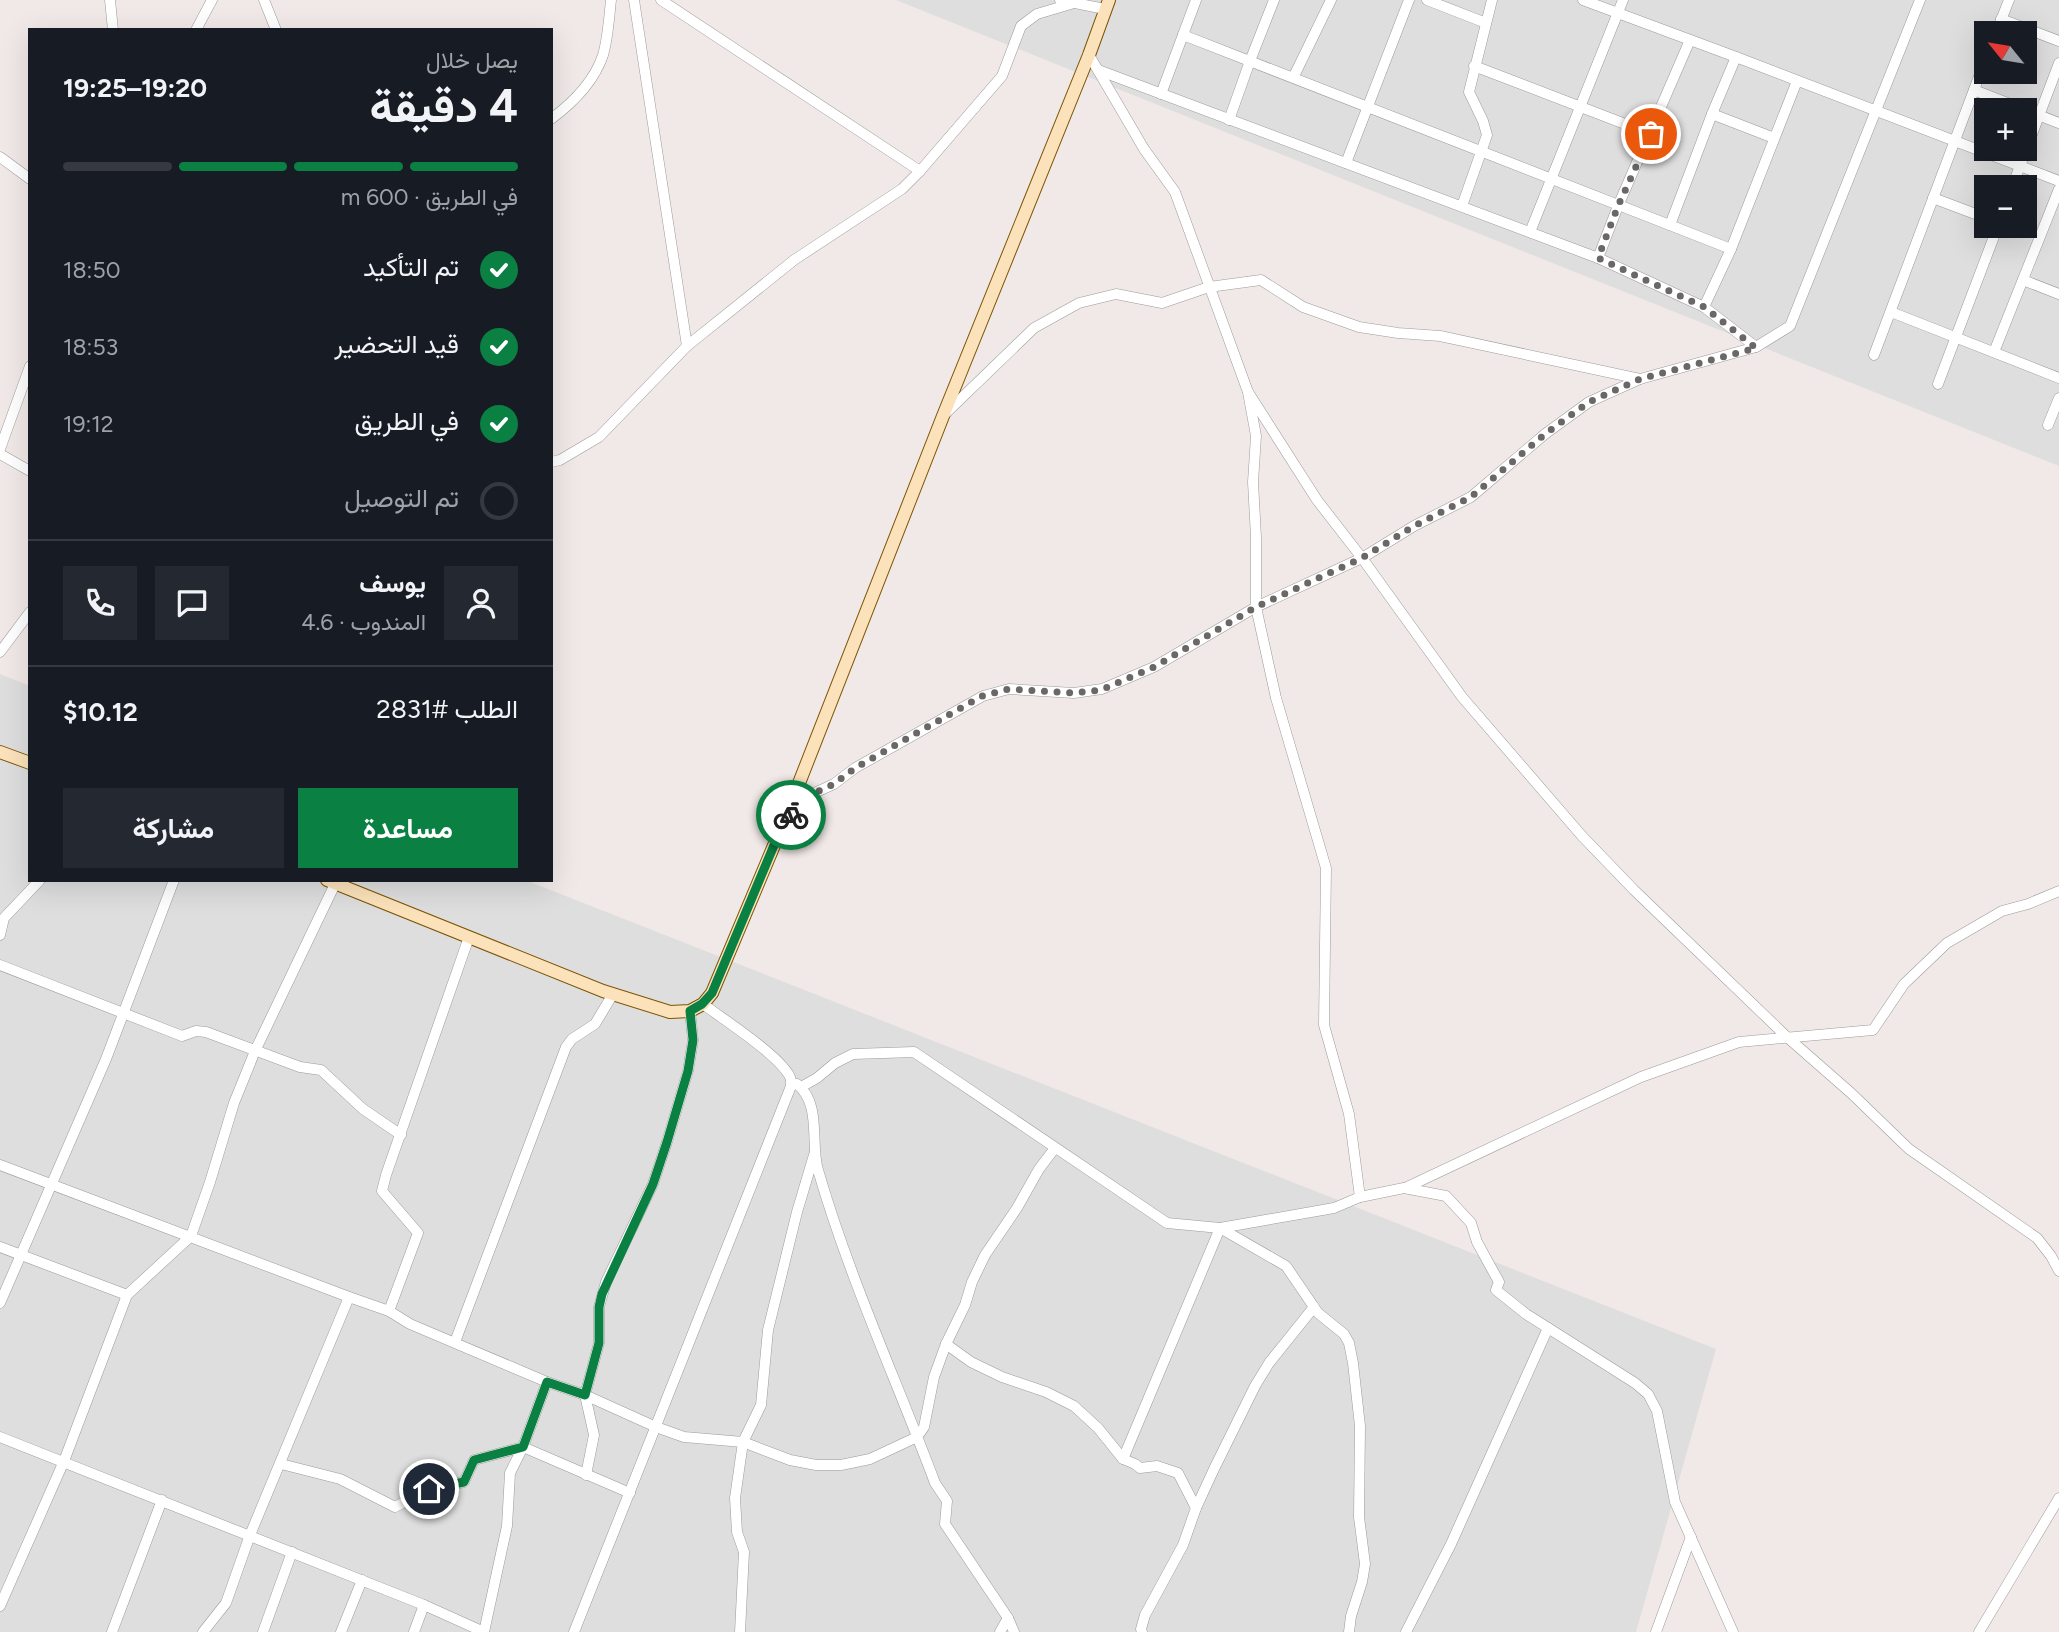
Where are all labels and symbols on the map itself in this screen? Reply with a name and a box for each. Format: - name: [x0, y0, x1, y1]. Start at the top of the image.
- north arrow: [1974, 21, 2037, 84]
- pin: [1621, 104, 1681, 164]
- courier: [756, 780, 826, 850]
- pin: [399, 1459, 459, 1519]

